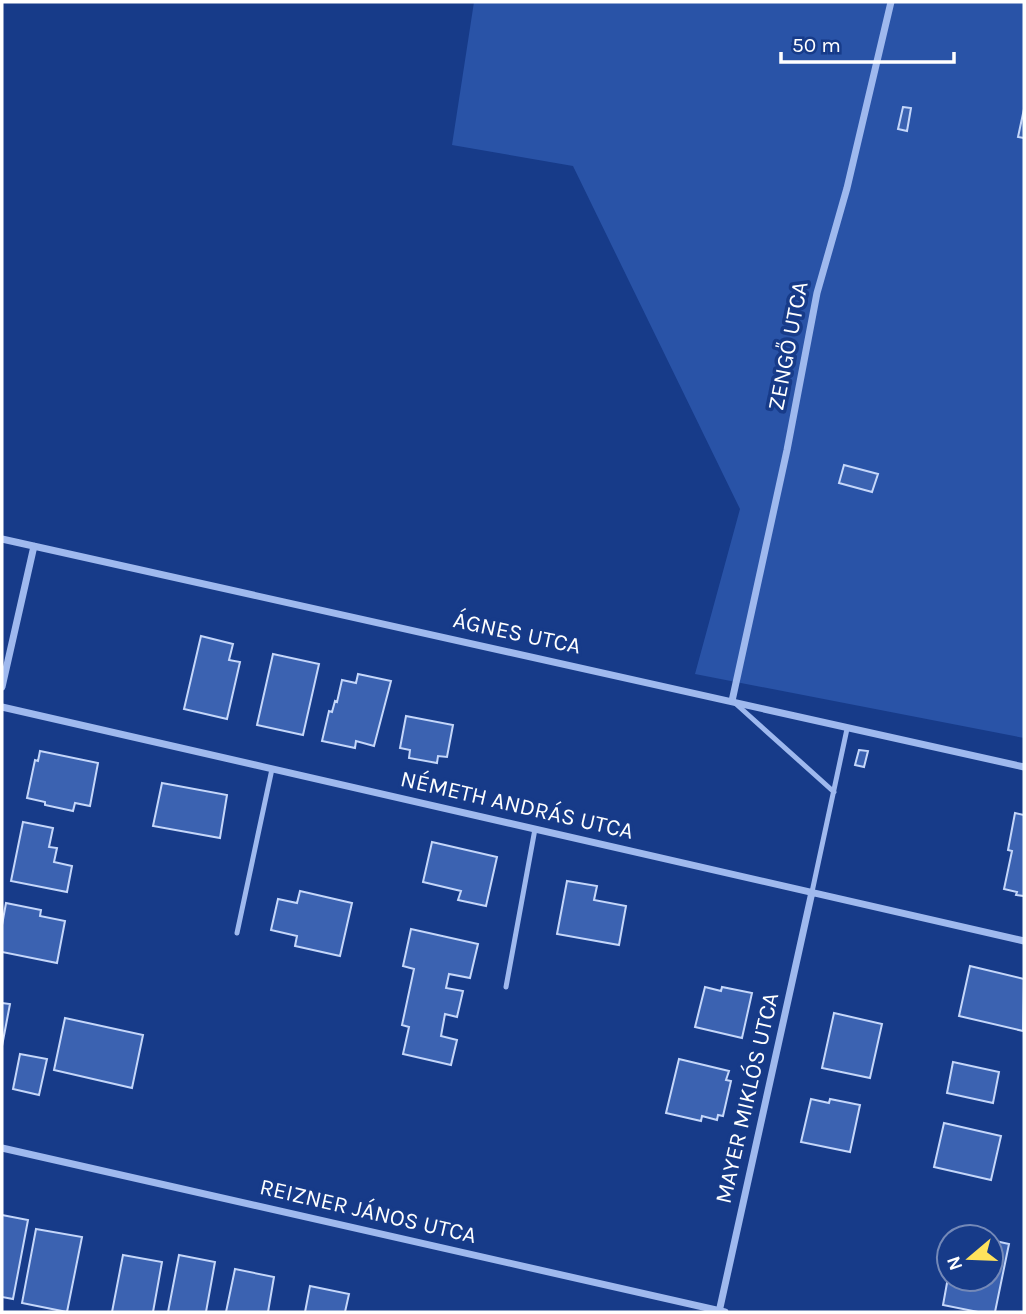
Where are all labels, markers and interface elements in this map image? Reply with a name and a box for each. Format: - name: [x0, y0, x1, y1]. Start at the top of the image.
- scale bar: [781, 21, 954, 65]
- text: 50 m: [792, 33, 841, 57]
- street label: ZENGŐ UTCA: [762, 279, 814, 413]
- street label: ÁGNES UTCA: [451, 606, 583, 660]
- street label: NÉMETH ANDRÁS UTCA: [398, 765, 636, 845]
- street label: MAYER MIKLÓS UTCA: [710, 990, 784, 1206]
- street label: REIZNER JÁNOS UTCA: [257, 1173, 479, 1249]
- north arrow: [935, 1223, 1005, 1293]
- text: N: [942, 1253, 967, 1273]

